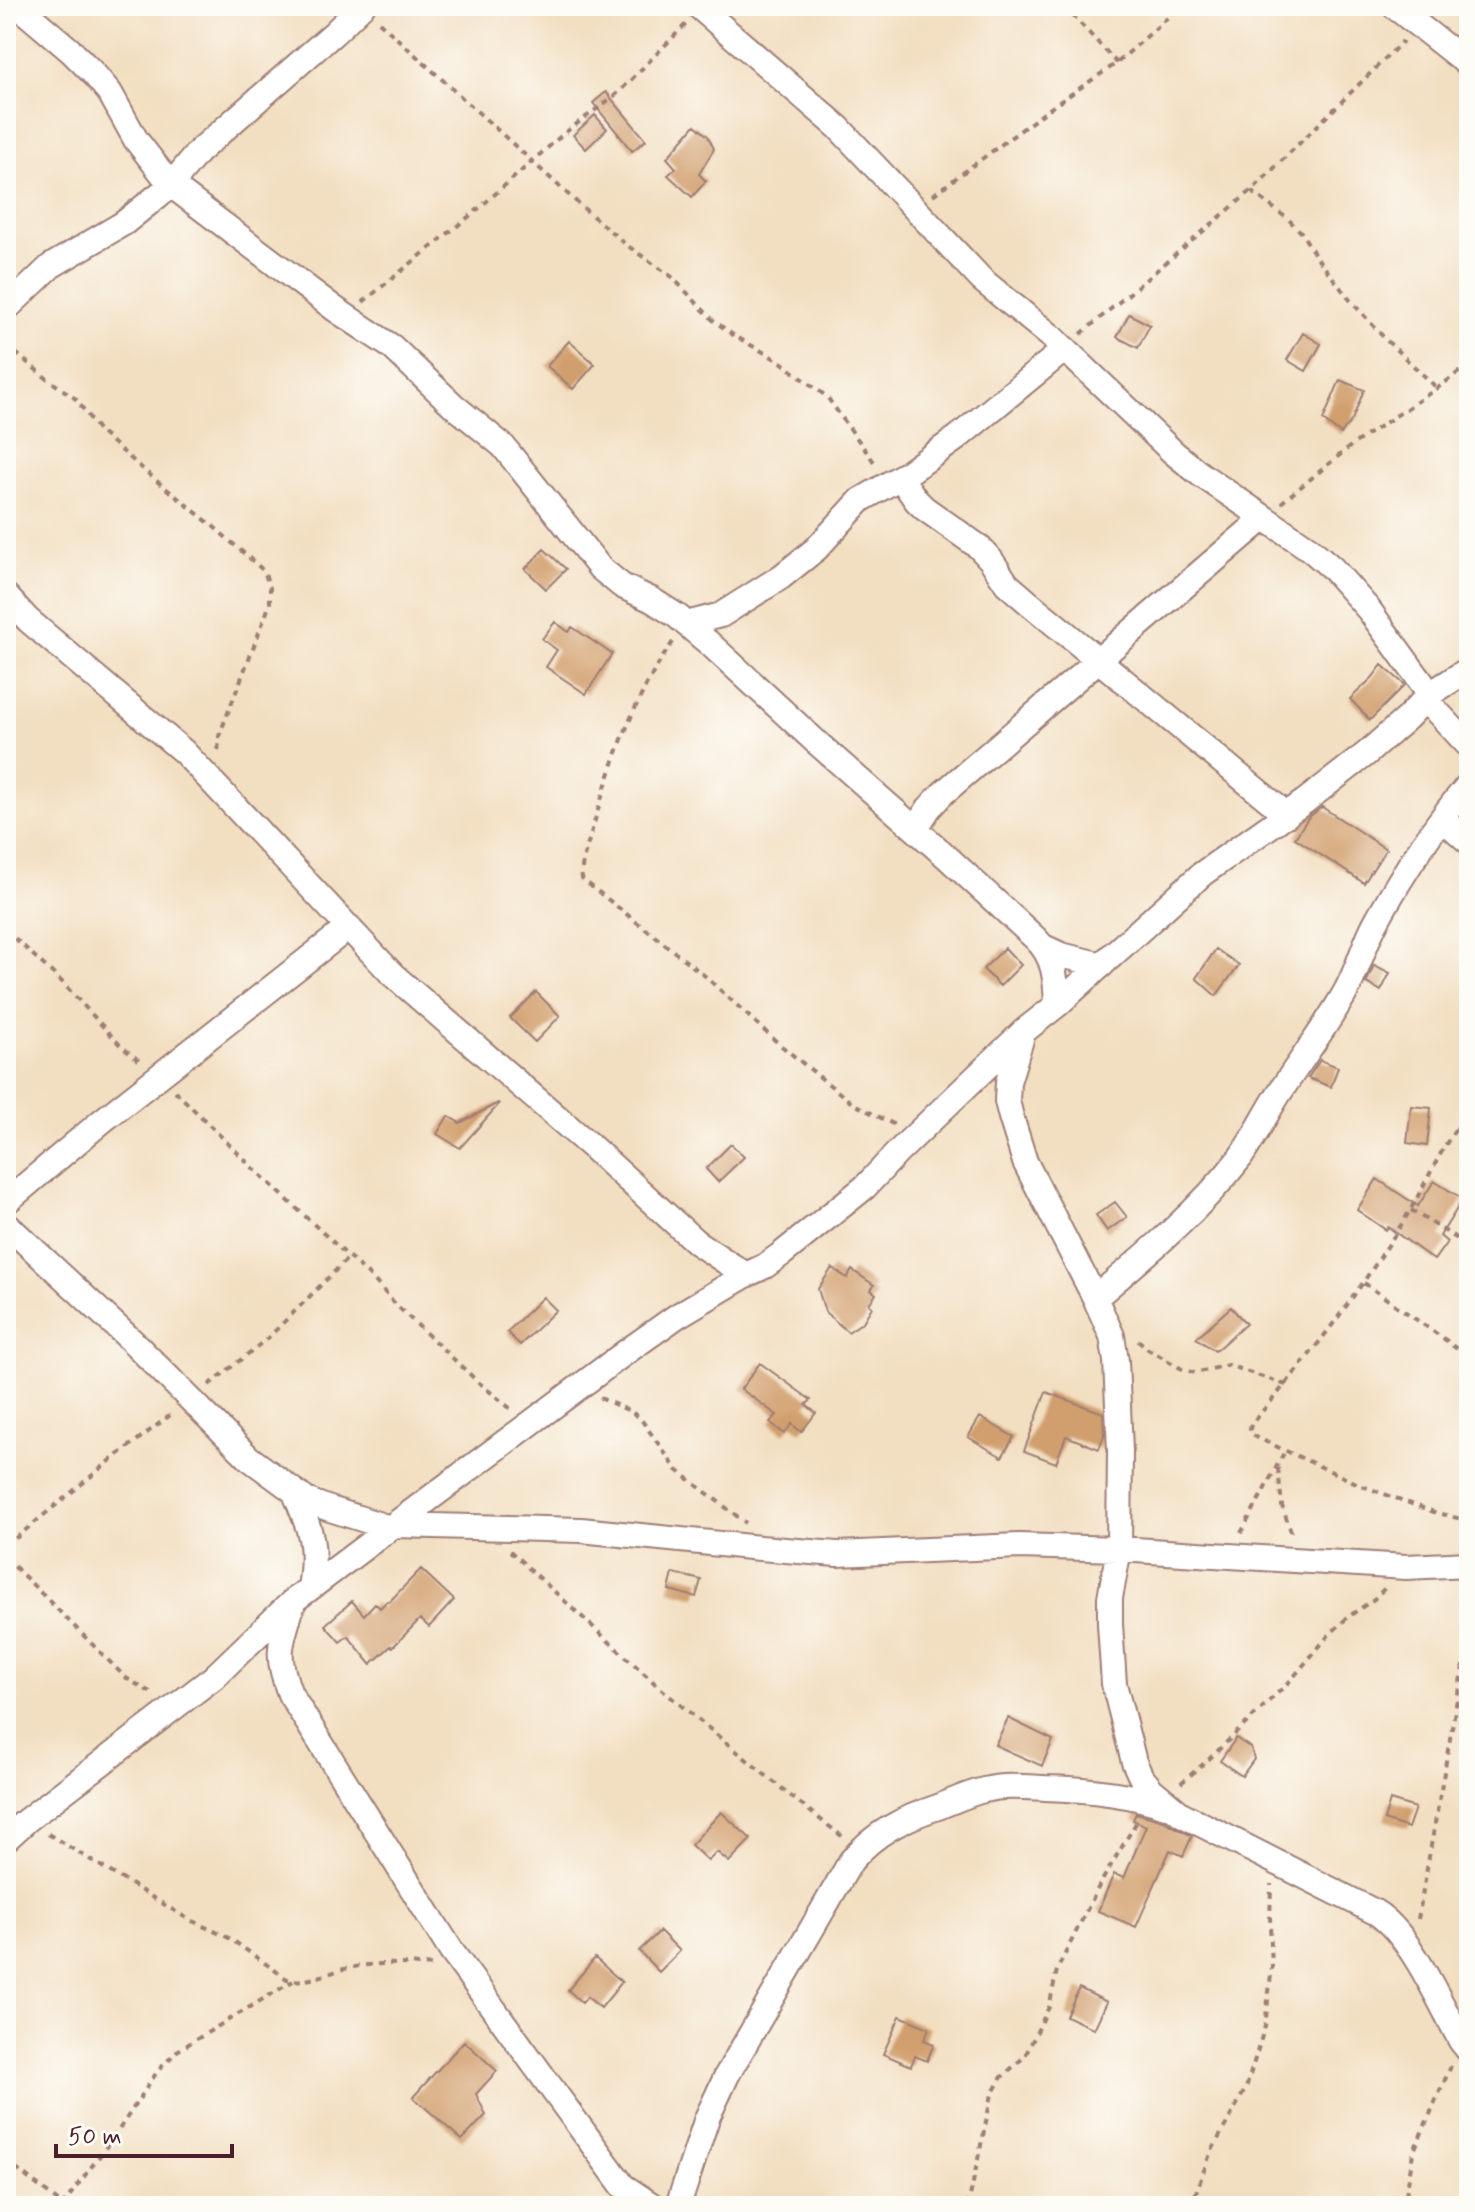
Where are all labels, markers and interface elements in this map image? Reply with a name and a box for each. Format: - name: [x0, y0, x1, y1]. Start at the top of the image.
- scale bar: [56, 2108, 232, 2158]
- text: 50 m: [68, 2122, 122, 2153]

